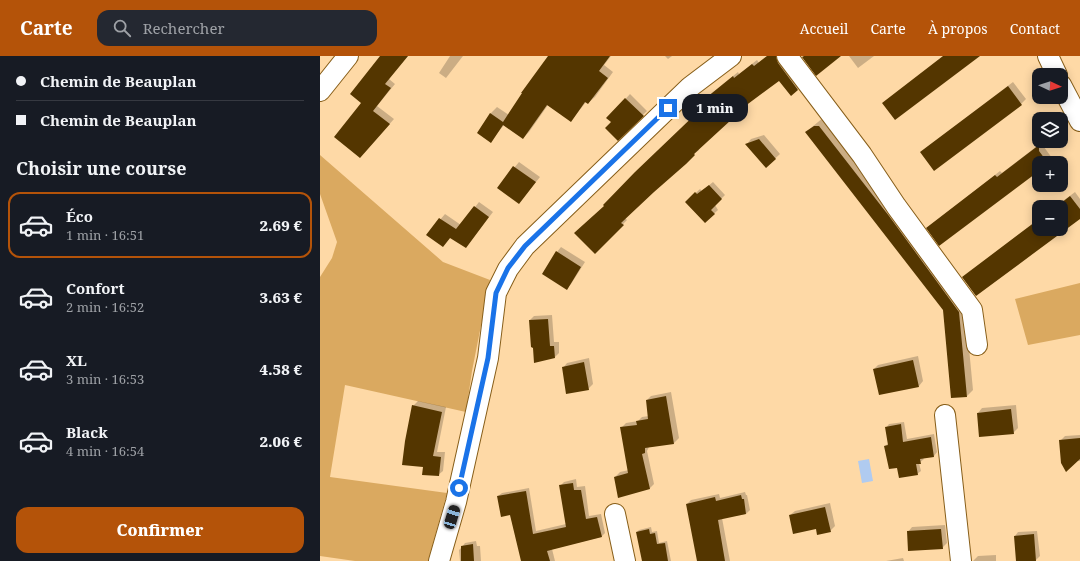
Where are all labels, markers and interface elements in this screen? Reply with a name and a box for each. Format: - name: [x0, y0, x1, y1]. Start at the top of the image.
- search box: [97, 10, 377, 46]
- text: Carte: [20, 15, 73, 41]
- icon: search: [111, 17, 133, 39]
- text: Rechercher: [143, 18, 224, 38]
- text: Accueil: [800, 19, 848, 38]
- text: Carte: [870, 19, 906, 38]
- text: À propos: [928, 19, 988, 38]
- text: Contact: [1010, 19, 1060, 38]
- north arrow: [1032, 68, 1068, 104]
- map controls: [1032, 68, 1068, 236]
- text: Chemin de Beauplan: [40, 71, 196, 91]
- callout: 1 min: [682, 94, 748, 122]
- route end: [659, 99, 677, 117]
- text: 1 min: [696, 99, 734, 117]
- text: Chemin de Beauplan: [40, 110, 196, 130]
- button: layers: [1032, 112, 1068, 148]
- text: Choisir une course: [16, 156, 186, 180]
- button: +: [1032, 156, 1068, 192]
- button: −: [1032, 200, 1068, 236]
- text: Éco: [66, 206, 93, 226]
- icon: car: [18, 207, 54, 243]
- text: 2.69 €: [259, 215, 302, 235]
- text: 1 min · 16:51: [66, 226, 144, 244]
- text: Confort: [66, 278, 125, 298]
- icon: car: [18, 279, 54, 315]
- text: 3.63 €: [259, 287, 302, 307]
- text: 2 min · 16:52: [66, 298, 144, 316]
- text: XL: [66, 350, 87, 370]
- icon: car: [18, 351, 54, 387]
- text: 4.58 €: [259, 359, 302, 379]
- text: 3 min · 16:53: [66, 370, 144, 388]
- text: Black: [66, 422, 108, 442]
- icon: car: [18, 423, 54, 459]
- text: 2.06 €: [259, 431, 302, 451]
- text: 4 min · 16:54: [66, 442, 144, 460]
- route start: [450, 479, 468, 497]
- car: [443, 504, 461, 530]
- button: Confirmer: [16, 507, 304, 553]

